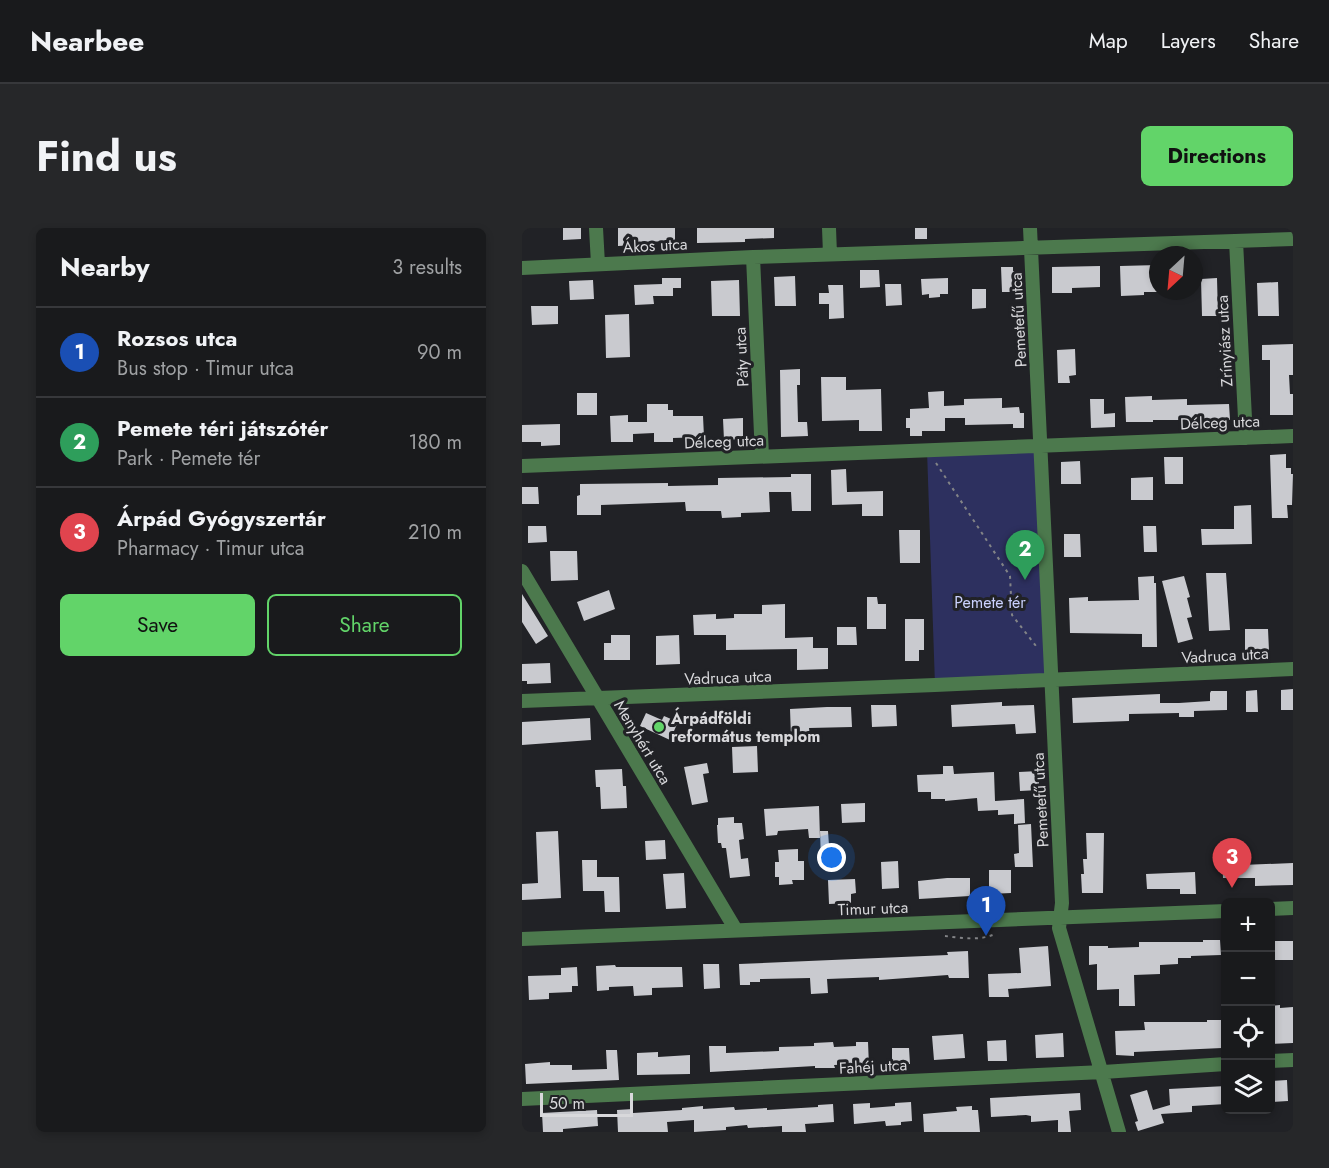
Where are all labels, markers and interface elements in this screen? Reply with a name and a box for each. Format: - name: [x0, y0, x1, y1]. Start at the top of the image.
- text: Nearbee: [30, 21, 144, 62]
- text: Map: [1089, 26, 1128, 56]
- text: Layers: [1161, 26, 1216, 56]
- text: Share: [1249, 26, 1299, 56]
- text: Find us: [36, 126, 177, 187]
- button: Directions: [1141, 126, 1293, 186]
- street label: Ákos utca: [622, 232, 688, 259]
- north arrow: [1149, 246, 1203, 300]
- text: Nearby: [60, 248, 149, 286]
- text: 3 results: [392, 253, 462, 282]
- street label: Pemetefű utca: [1005, 272, 1032, 368]
- street label: Zrínyiász utca: [1211, 295, 1238, 387]
- text: Rozsos utca: [117, 322, 237, 354]
- street label: Páty utca: [728, 327, 755, 387]
- text: 1: [74, 338, 85, 367]
- text: 90 m: [417, 338, 462, 367]
- text: Bus stop · Timur utca: [117, 354, 294, 383]
- street label: Délceg utca: [1180, 410, 1260, 435]
- text: Pemete téri játszótér: [117, 412, 329, 444]
- text: 2: [73, 428, 86, 457]
- text: 180 m: [408, 428, 462, 457]
- street label: Délceg utca: [684, 429, 764, 454]
- text: Park · Pemete tér: [117, 444, 260, 473]
- text: Árpád Gyógyszertár: [117, 502, 326, 534]
- text: 3: [73, 518, 86, 547]
- text: 210 m: [408, 518, 462, 547]
- pin: 2: [1006, 530, 1044, 580]
- text: Pharmacy · Timur utca: [117, 534, 304, 563]
- park label: Pemete tér: [954, 591, 1026, 614]
- button: Save: [60, 594, 255, 656]
- button: Share: [267, 594, 462, 656]
- street label: Vadruca utca: [1181, 642, 1269, 669]
- street label: Vadruca utca: [684, 664, 772, 691]
- street label: Menyhért utca: [608, 696, 677, 789]
- place label: Árpádföldi református templom: [670, 707, 820, 748]
- marker: Árpádföldi református templom: [652, 720, 666, 734]
- street label: Pemetefű utca: [1027, 752, 1054, 848]
- pin: 3: [1212, 838, 1252, 888]
- your location: [817, 843, 846, 872]
- pin: 1: [966, 886, 1006, 936]
- street label: Timur utca: [837, 896, 909, 921]
- map controls: [1221, 898, 1275, 1114]
- button: +: [1221, 898, 1275, 952]
- button: −: [1221, 952, 1275, 1006]
- button: locate: [1221, 1006, 1275, 1060]
- street label: Fahéj utca: [838, 1053, 908, 1080]
- button: layers: [1221, 1060, 1275, 1114]
- scale bar: [540, 1090, 633, 1118]
- text: 50 m: [549, 1092, 585, 1115]

